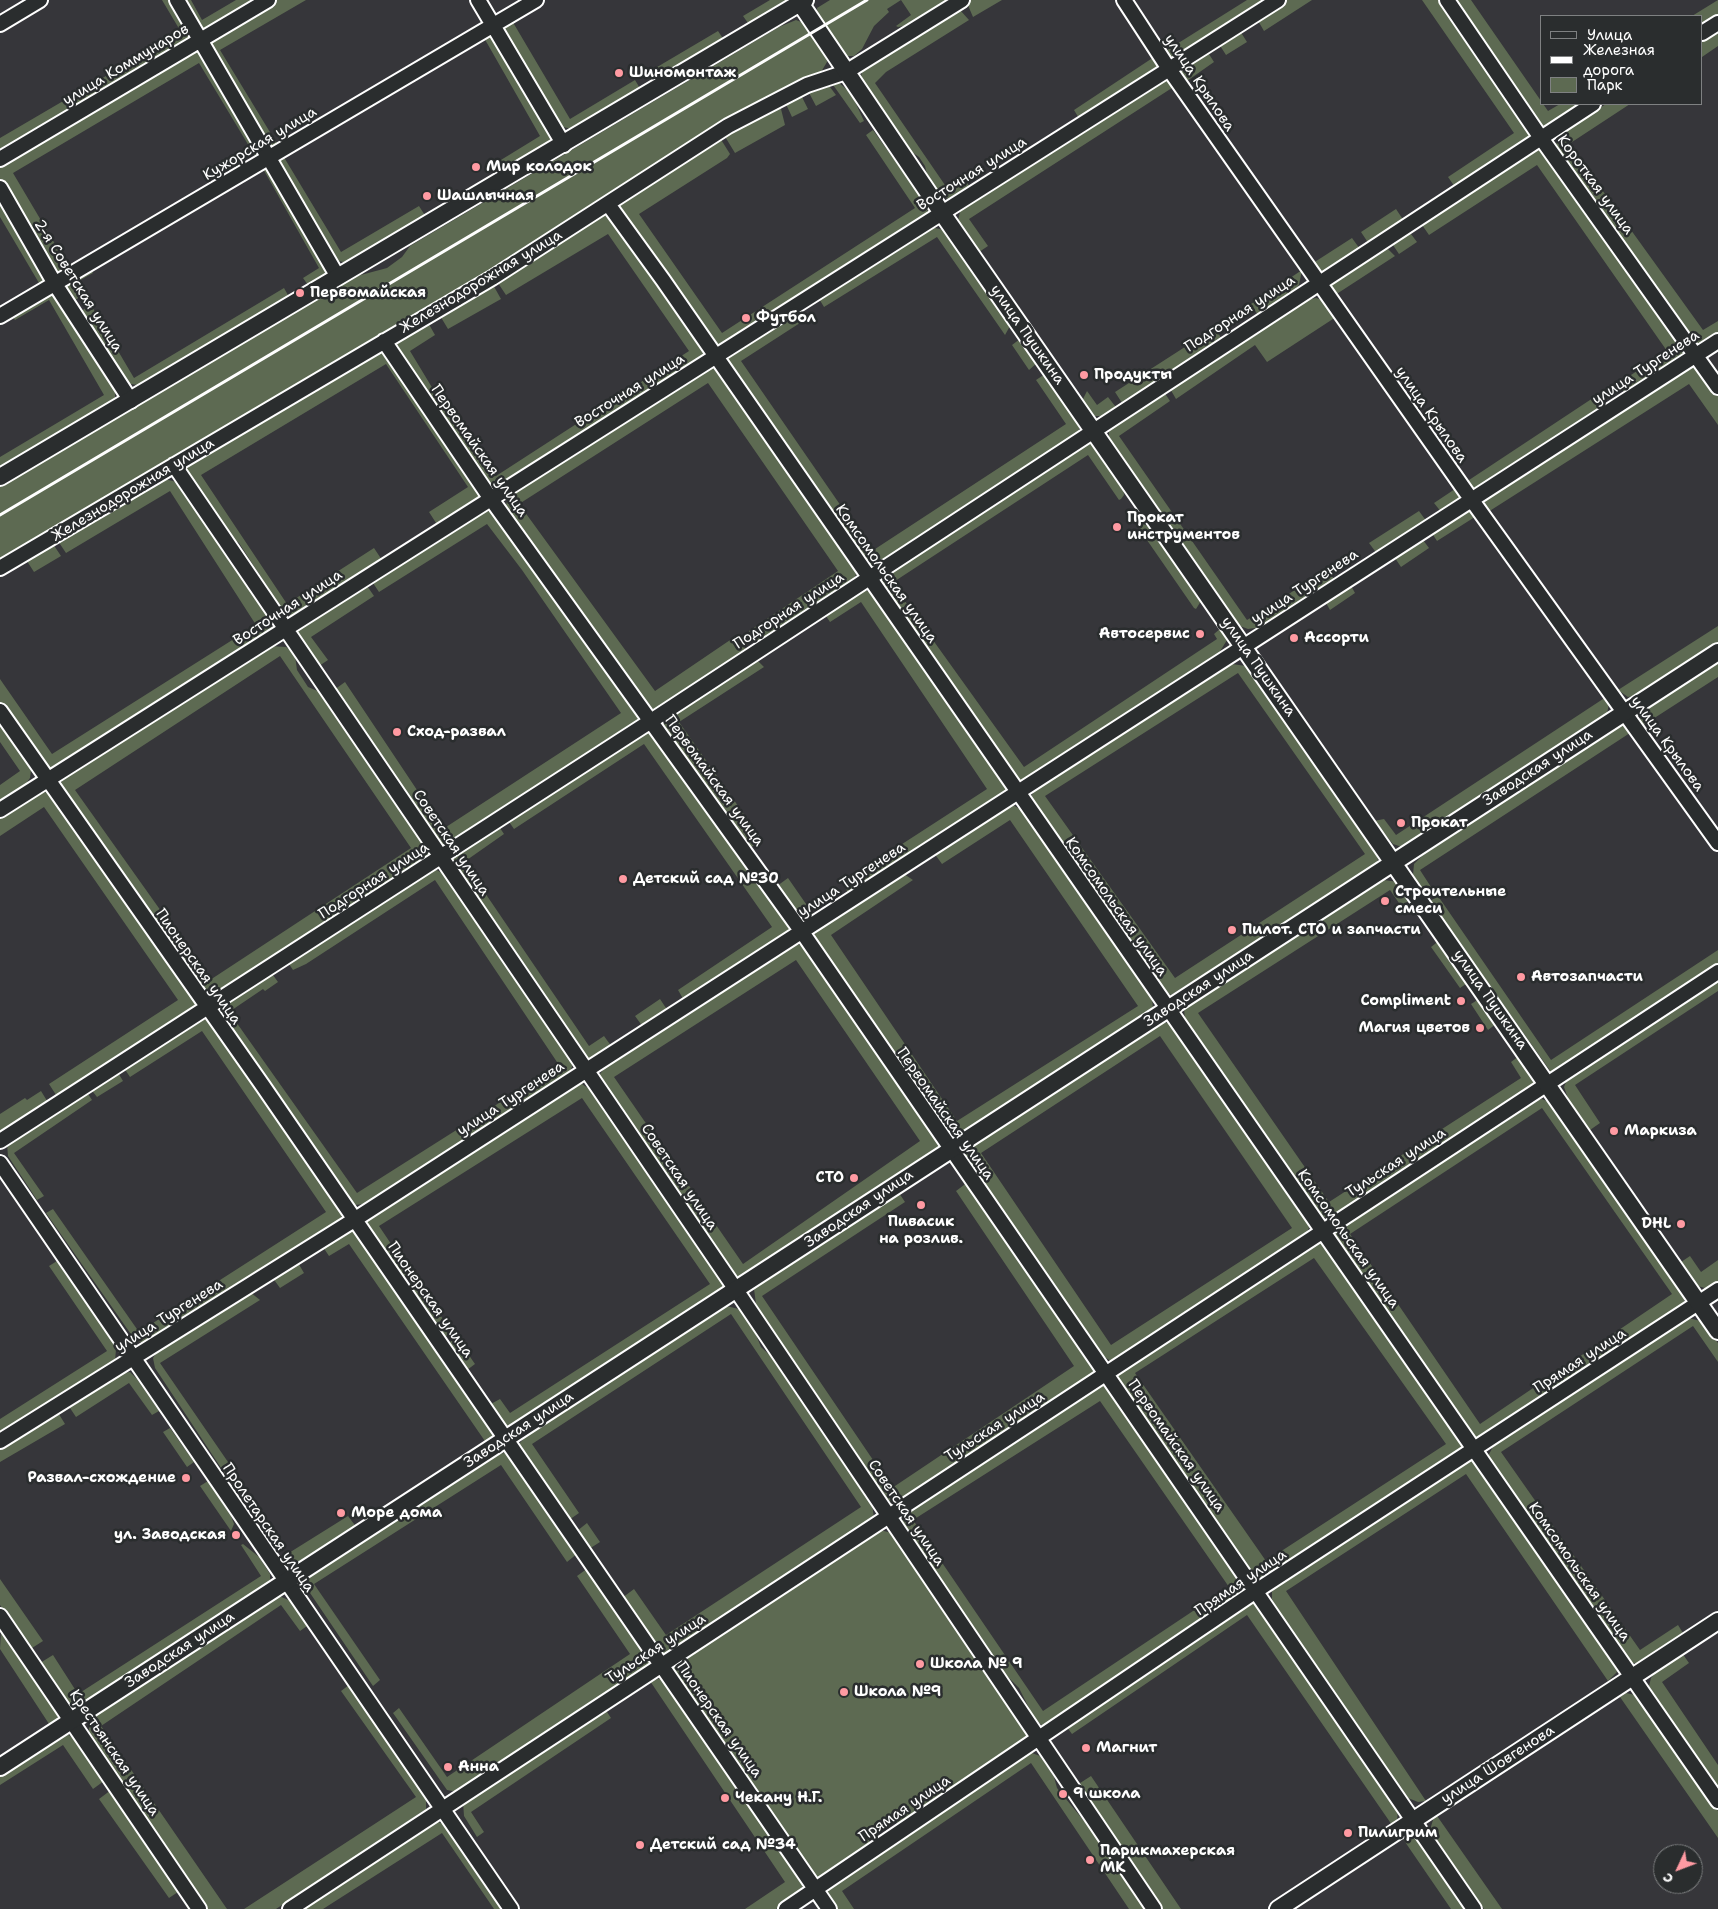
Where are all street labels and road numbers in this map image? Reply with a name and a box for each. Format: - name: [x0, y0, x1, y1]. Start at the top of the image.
- street label: улица Коммунаров: [60, 20, 192, 110]
- street label: улица Крылова: [1160, 31, 1238, 135]
- street label: Кужорская улица: [200, 103, 320, 185]
- street label: Короткая улица: [1553, 132, 1637, 238]
- street label: Восточная улица: [914, 133, 1030, 215]
- street label: 2-я Советская улица: [30, 216, 126, 356]
- street label: Железнодорожная улица: [396, 226, 566, 338]
- street label: Подгорная улица: [1181, 272, 1299, 356]
- street label: улица Пушкина: [986, 282, 1068, 388]
- street label: улица Тургенева: [1589, 327, 1703, 409]
- street label: Восточная улица: [572, 350, 688, 432]
- street label: улица Крылова: [1391, 363, 1471, 467]
- street label: Первомайская улица: [426, 381, 532, 521]
- street label: Железнодорожная улица: [48, 434, 218, 546]
- street label: Комсомольская улица: [831, 501, 941, 647]
- street label: улица Тургенева: [1248, 546, 1362, 628]
- street label: Восточная улица: [230, 566, 346, 650]
- street label: Подгорная улица: [730, 569, 848, 653]
- street label: улица Пушкина: [1217, 614, 1299, 720]
- street label: улица Крылова: [1626, 693, 1708, 795]
- street label: Первомайская улица: [660, 712, 768, 850]
- street label: Заводская улица: [1480, 726, 1596, 810]
- street label: Советская улица: [409, 787, 493, 899]
- street label: Комсомольская улица: [1061, 834, 1171, 980]
- street label: Подгорная улица: [315, 839, 433, 923]
- street label: улица Тургенева: [795, 839, 909, 921]
- street label: Пионерская улица: [151, 906, 245, 1028]
- street label: Заводская улица: [1141, 947, 1257, 1031]
- street label: улица Пушкина: [1449, 947, 1531, 1053]
- street label: Первомайская улица: [892, 1044, 998, 1184]
- street label: улица Тургенева: [454, 1058, 568, 1140]
- street label: Советская улица: [637, 1121, 721, 1233]
- street label: Тульская улица: [1343, 1124, 1449, 1202]
- street label: Заводская улица: [801, 1166, 917, 1252]
- street label: Комсомольская улица: [1293, 1166, 1403, 1312]
- street label: Пионерская улица: [383, 1239, 477, 1361]
- street label: улица Тургенева: [112, 1275, 226, 1357]
- street label: Прямая улица: [1530, 1324, 1630, 1398]
- street label: Первомайская улица: [1123, 1376, 1229, 1516]
- street label: Заводская улица: [461, 1388, 577, 1472]
- street label: Тульская улица: [942, 1388, 1048, 1466]
- street label: Советская улица: [864, 1457, 948, 1569]
- street label: Пролетарская улица: [218, 1460, 318, 1596]
- street label: Комсомольская улица: [1524, 1499, 1634, 1645]
- street label: Прямая улица: [1192, 1546, 1290, 1620]
- street label: Заводская улица: [122, 1608, 238, 1692]
- street label: Тульская улица: [603, 1610, 709, 1688]
- street label: Пионерская улица: [672, 1659, 766, 1781]
- street label: Крестьянская улица: [65, 1687, 163, 1819]
- street label: улица Шовгенова: [1438, 1722, 1558, 1808]
- street label: Прямая улица: [856, 1772, 954, 1846]

